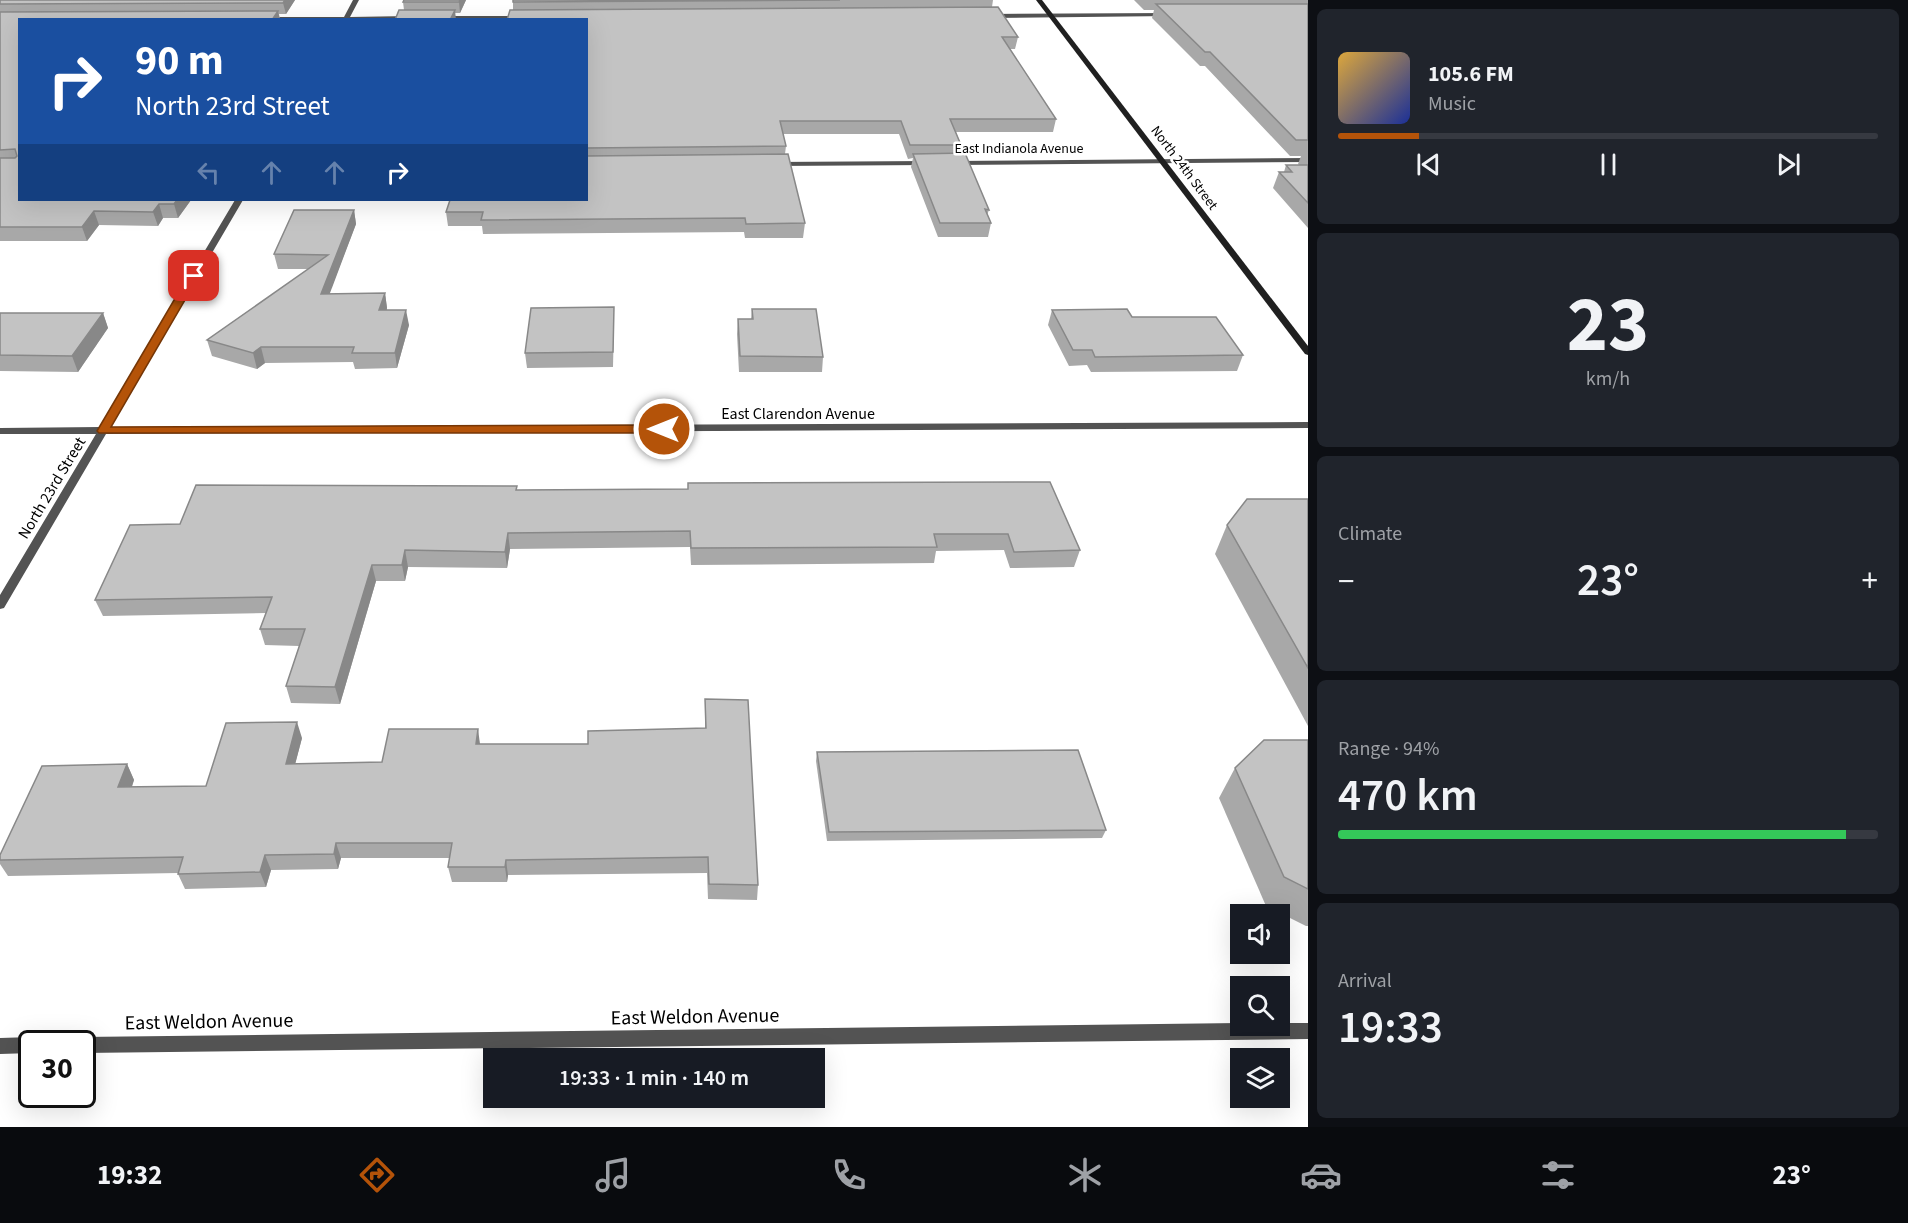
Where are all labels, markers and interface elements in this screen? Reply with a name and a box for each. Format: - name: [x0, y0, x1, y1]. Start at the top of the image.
- text: 90 m: [135, 31, 224, 91]
- icon: right: [36, 42, 114, 120]
- text: 105.6 FM: [1428, 58, 1514, 90]
- text: North 23rd Street: [135, 87, 330, 126]
- text: Music: [1428, 90, 1476, 118]
- street label: North 24th Street: [1146, 122, 1222, 214]
- street label: East Indianola Avenue: [955, 139, 1084, 159]
- icon: previous: [1412, 148, 1445, 181]
- icon: pause: [1592, 148, 1625, 181]
- icon: next: [1772, 148, 1805, 181]
- icon: left: [192, 156, 225, 189]
- icon: ahead: [255, 156, 288, 189]
- icon: ahead: [318, 156, 351, 189]
- icon: right: [381, 156, 414, 189]
- pin: [168, 250, 219, 301]
- icon: arrive: [177, 259, 210, 292]
- text: 23: [1567, 270, 1649, 381]
- text: km/h: [1586, 365, 1630, 393]
- position arrow: [632, 397, 696, 461]
- street label: East Clarendon Avenue: [721, 403, 875, 425]
- street label: North 23rd Street: [13, 432, 91, 543]
- text: Climate: [1338, 520, 1402, 548]
- text: 23°: [1577, 549, 1639, 613]
- text: −: [1338, 558, 1354, 605]
- text: +: [1862, 558, 1878, 605]
- text: Range · 94%: [1338, 735, 1439, 763]
- text: 470 km: [1338, 764, 1478, 828]
- map controls: [1230, 904, 1290, 1108]
- button: sound: [1230, 904, 1290, 964]
- text: Arrival: [1338, 967, 1392, 995]
- button: search: [1230, 976, 1290, 1036]
- text: 19:33: [1338, 996, 1443, 1060]
- street label: East Weldon Avenue: [610, 1002, 780, 1032]
- street label: East Weldon Avenue: [124, 1007, 294, 1037]
- speed limit sign: 30: [18, 1030, 96, 1108]
- button: layers: [1230, 1048, 1290, 1108]
- text: 19:33 · 1 min · 140 m: [559, 1062, 749, 1094]
- icon: directions: [356, 1154, 398, 1196]
- icon: music: [592, 1154, 634, 1196]
- icon: phone: [828, 1154, 870, 1196]
- icon: climate: [1064, 1154, 1106, 1196]
- icon: car: [1300, 1154, 1342, 1196]
- icon: filters: [1537, 1154, 1579, 1196]
- text: 19:32: [97, 1156, 162, 1195]
- text: 23°: [1773, 1156, 1811, 1195]

